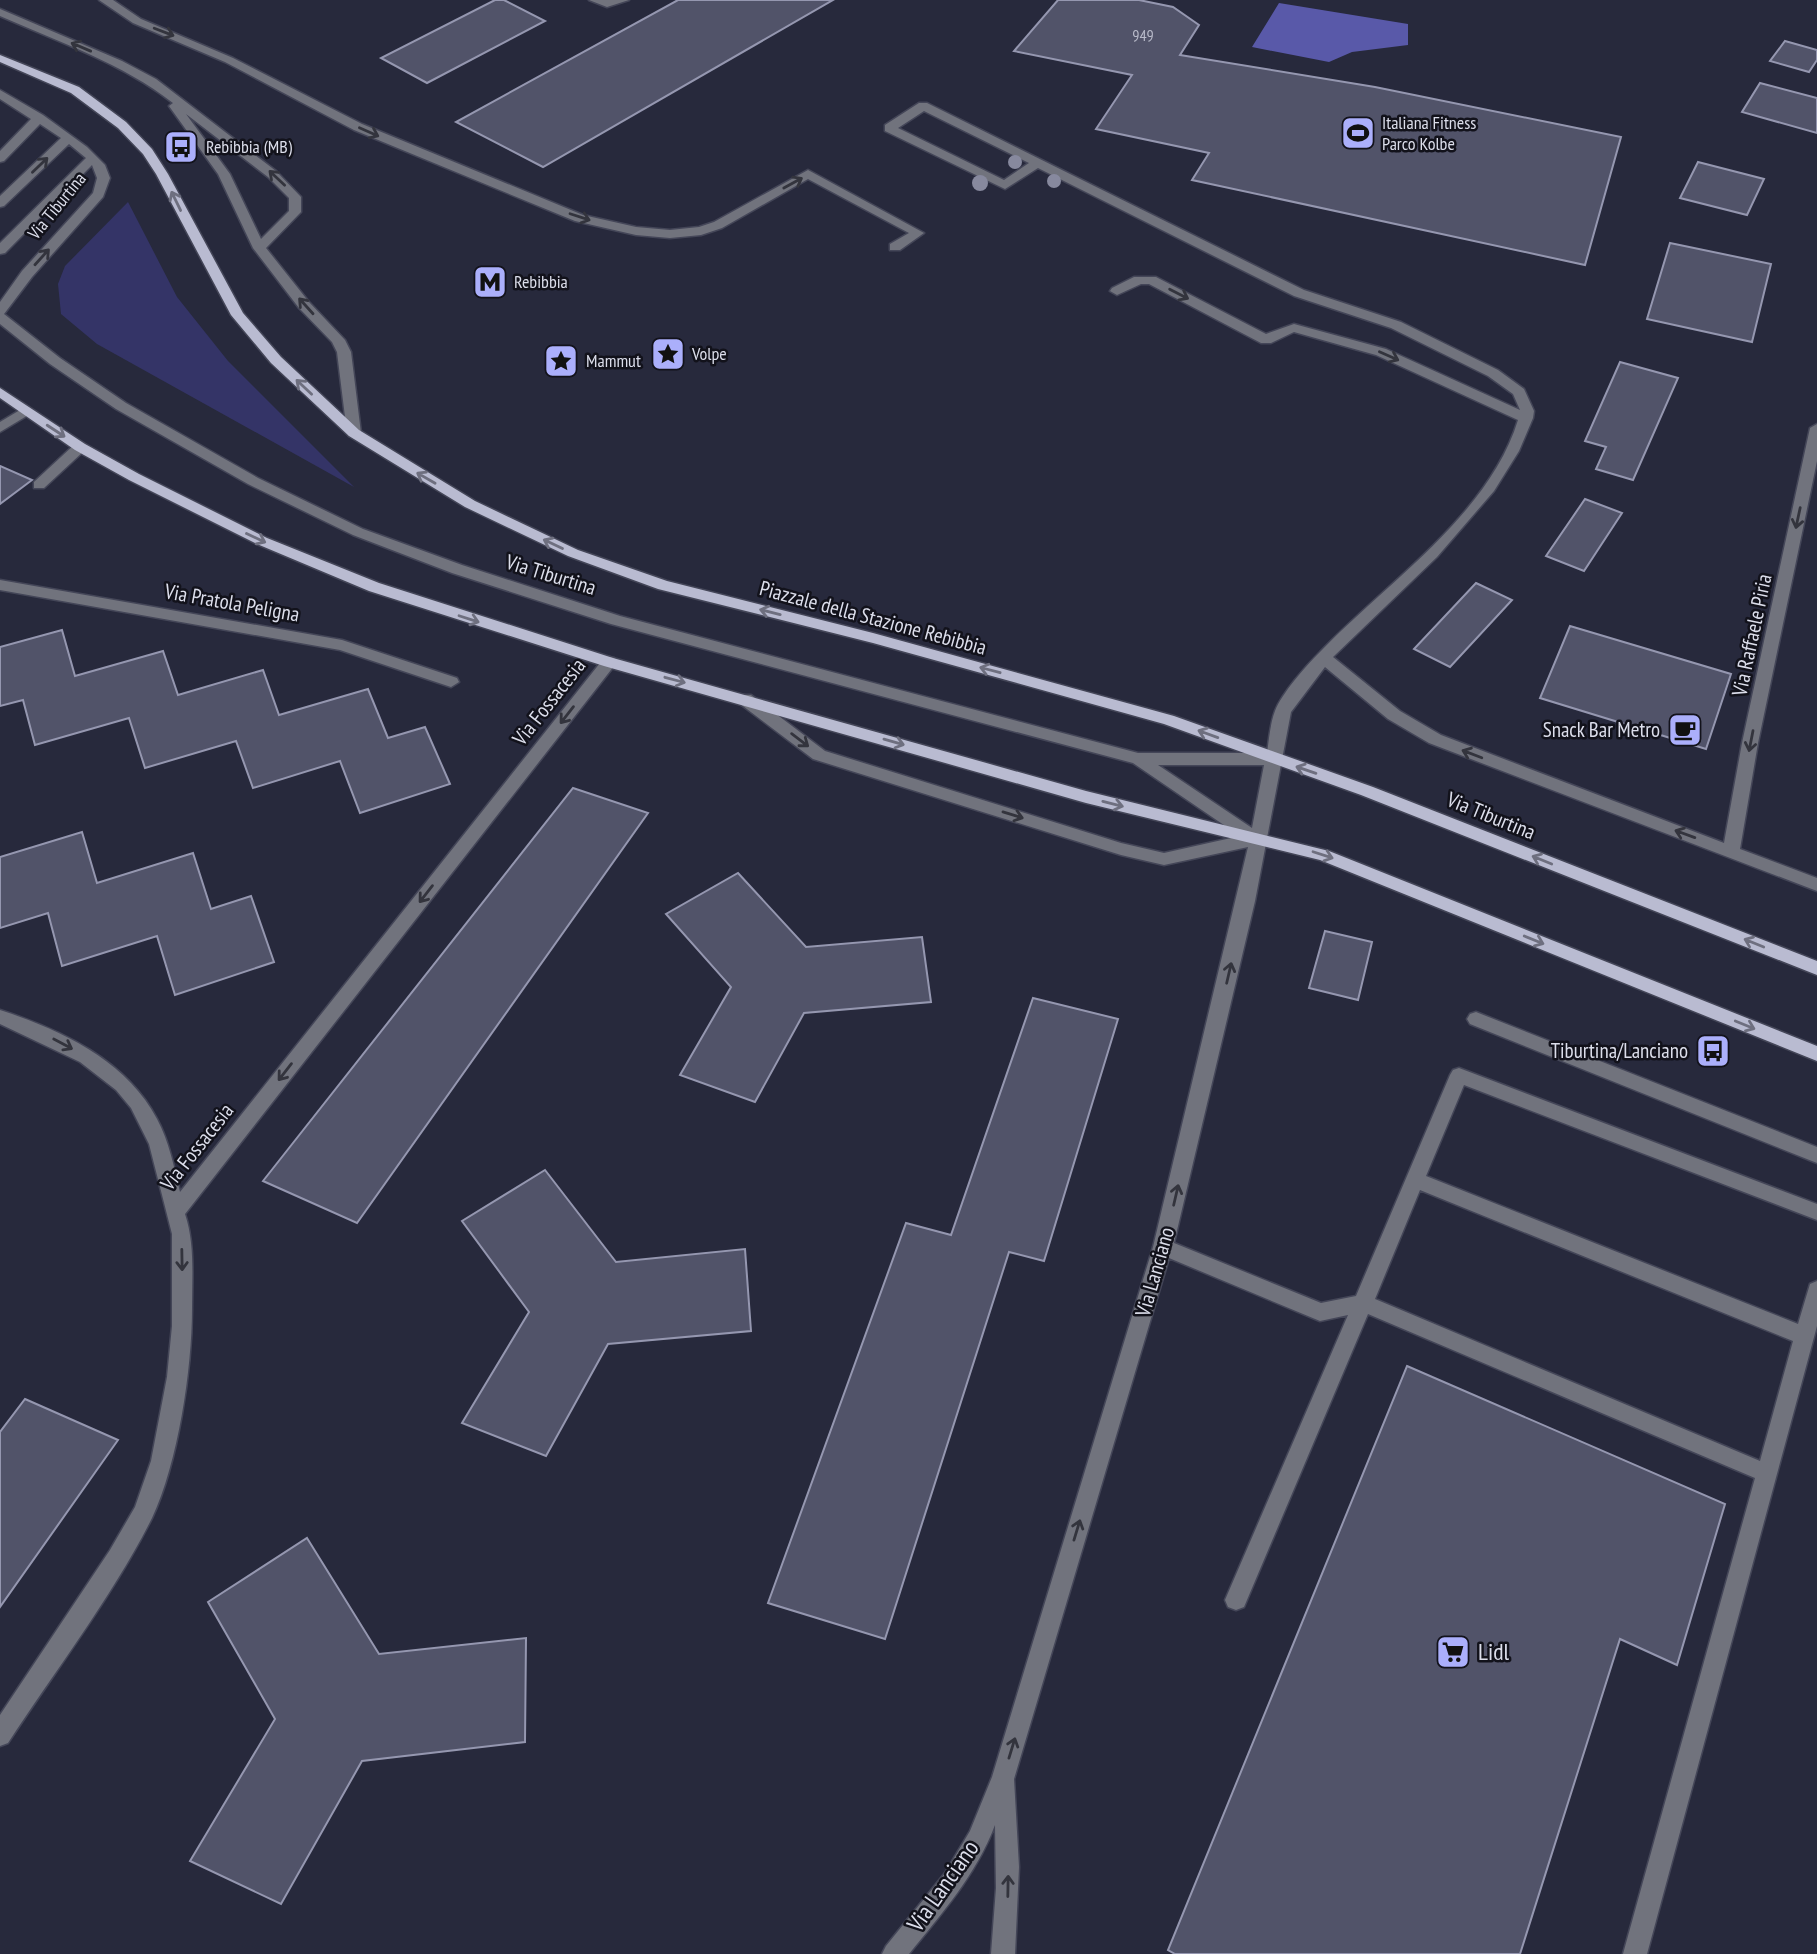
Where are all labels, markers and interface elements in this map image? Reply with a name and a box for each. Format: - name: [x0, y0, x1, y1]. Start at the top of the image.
- house number: 949: [1132, 25, 1154, 45]
- one-way arrow: [153, 27, 175, 40]
- one-way arrow: [70, 40, 92, 53]
- place label: Italiana Fitness Parco Kolbe: [1382, 111, 1476, 155]
- sports icon: Italiana Fitness Parco Kolbe: [1339, 114, 1377, 152]
- one-way arrow: [358, 126, 379, 139]
- bus stop icon: Rebibbia (MB): [162, 128, 200, 166]
- place label: Rebibbia (MB): [206, 135, 293, 158]
- one-way arrow: [31, 156, 48, 173]
- street label: Via Tiburtina: [22, 167, 91, 245]
- one-way arrow: [269, 170, 286, 187]
- one-way arrow: [782, 176, 803, 189]
- one-way arrow: [168, 191, 182, 212]
- one-way arrow: [568, 211, 590, 224]
- one-way arrow: [34, 248, 50, 266]
- metro station icon: Rebibbia: [471, 263, 509, 301]
- place label: Rebibbia: [514, 270, 568, 293]
- one-way arrow: [1168, 288, 1189, 302]
- one-way arrow: [298, 298, 315, 315]
- place icon: Volpe: [649, 335, 687, 373]
- place icon: Mammut: [542, 342, 580, 380]
- place label: Volpe: [691, 342, 727, 365]
- place label: Mammut: [586, 349, 641, 372]
- one-way arrow: [1378, 350, 1399, 363]
- one-way arrow: [296, 378, 313, 395]
- one-way arrow: [45, 424, 65, 438]
- one-way arrow: [416, 471, 436, 485]
- one-way arrow: [1790, 506, 1804, 529]
- one-way arrow: [245, 532, 266, 545]
- one-way arrow: [543, 537, 564, 550]
- street label: Via Tiburtina: [502, 548, 600, 601]
- street label: Via Raffaele Piria: [1725, 571, 1778, 699]
- street label: Piazzale della Stazione Rebibbia: [757, 574, 990, 661]
- street label: Via Pratola Peligna: [162, 577, 302, 628]
- one-way arrow: [759, 605, 781, 618]
- one-way arrow: [457, 613, 479, 626]
- street label: Via Fossacesia: [506, 653, 591, 752]
- one-way arrow: [979, 663, 1001, 676]
- one-way arrow: [664, 674, 686, 687]
- one-way arrow: [560, 705, 575, 724]
- cafe icon: Snack Bar Metro: [1666, 711, 1704, 749]
- place label: Snack Bar Metro: [1543, 716, 1660, 743]
- one-way arrow: [1197, 727, 1219, 739]
- one-way arrow: [1744, 729, 1757, 752]
- one-way arrow: [790, 732, 809, 747]
- one-way arrow: [883, 736, 905, 749]
- one-way arrow: [1462, 747, 1483, 759]
- one-way arrow: [1296, 763, 1318, 776]
- street label: Via Tiburtina: [1442, 785, 1539, 845]
- one-way arrow: [1101, 798, 1124, 811]
- one-way arrow: [1002, 809, 1024, 822]
- one-way arrow: [1675, 827, 1696, 839]
- one-way arrow: [1311, 850, 1333, 863]
- one-way arrow: [1531, 853, 1553, 866]
- one-way arrow: [418, 884, 434, 902]
- one-way arrow: [1522, 934, 1544, 947]
- one-way arrow: [1743, 936, 1765, 949]
- one-way arrow: [1223, 962, 1236, 985]
- one-way arrow: [1733, 1019, 1755, 1032]
- bus stop icon: Tiburtina/Lanciano: [1694, 1032, 1732, 1070]
- place label: Tiburtina/Lanciano: [1551, 1037, 1688, 1064]
- one-way arrow: [52, 1038, 72, 1052]
- one-way arrow: [278, 1063, 293, 1081]
- street label: Via Fossacesia: [154, 1098, 239, 1197]
- one-way arrow: [1170, 1184, 1183, 1207]
- street label: Via Lanciano: [1129, 1224, 1180, 1321]
- one-way arrow: [175, 1249, 189, 1272]
- one-way arrow: [1072, 1520, 1085, 1542]
- supermarket icon: Lidl: [1434, 1633, 1472, 1671]
- place label: Lidl: [1478, 1636, 1510, 1667]
- one-way arrow: [1006, 1737, 1019, 1759]
- street label: Via Lanciano: [899, 1834, 985, 1938]
- one-way arrow: [1001, 1875, 1015, 1898]

